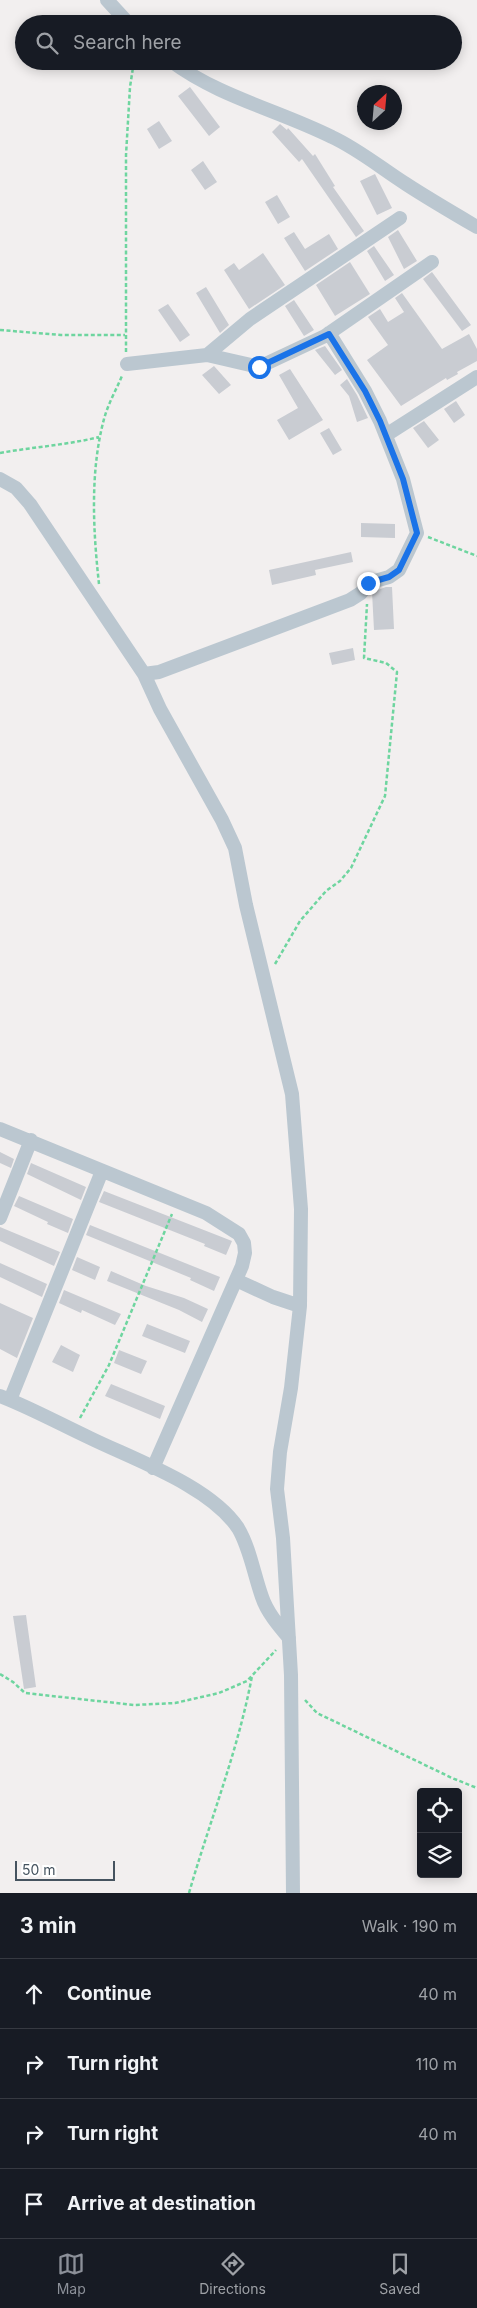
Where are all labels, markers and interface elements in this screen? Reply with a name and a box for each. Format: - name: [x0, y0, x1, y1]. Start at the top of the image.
- search box: [15, 15, 462, 70]
- icon: search: [33, 29, 61, 57]
- text: Search here: [73, 31, 182, 54]
- north arrow: [357, 85, 402, 130]
- route start: [248, 356, 271, 379]
- route end: [357, 572, 380, 595]
- map controls: [417, 1788, 462, 1878]
- button: locate: [417, 1788, 462, 1833]
- button: layers: [417, 1833, 462, 1878]
- scale bar: [15, 1858, 115, 1881]
- text: 50 m: [22, 1861, 56, 1878]
- text: 3 min: [20, 1913, 76, 1938]
- text: Walk · 190 m: [362, 1916, 457, 1936]
- icon: ahead: [20, 1980, 48, 2008]
- text: Continue: [67, 1982, 152, 2005]
- text: 40 m: [418, 1984, 457, 2004]
- icon: right: [20, 2050, 48, 2078]
- text: Turn right: [67, 2052, 158, 2075]
- text: 110 m: [415, 2054, 457, 2074]
- icon: right: [20, 2120, 48, 2148]
- text: Turn right: [67, 2122, 158, 2145]
- text: 40 m: [418, 2124, 457, 2144]
- icon: arrive: [20, 2190, 48, 2218]
- text: Arrive at destination: [67, 2192, 256, 2215]
- tab: Map: [57, 2250, 86, 2297]
- tab: Directions: [199, 2250, 266, 2297]
- tab: Saved: [379, 2250, 420, 2297]

